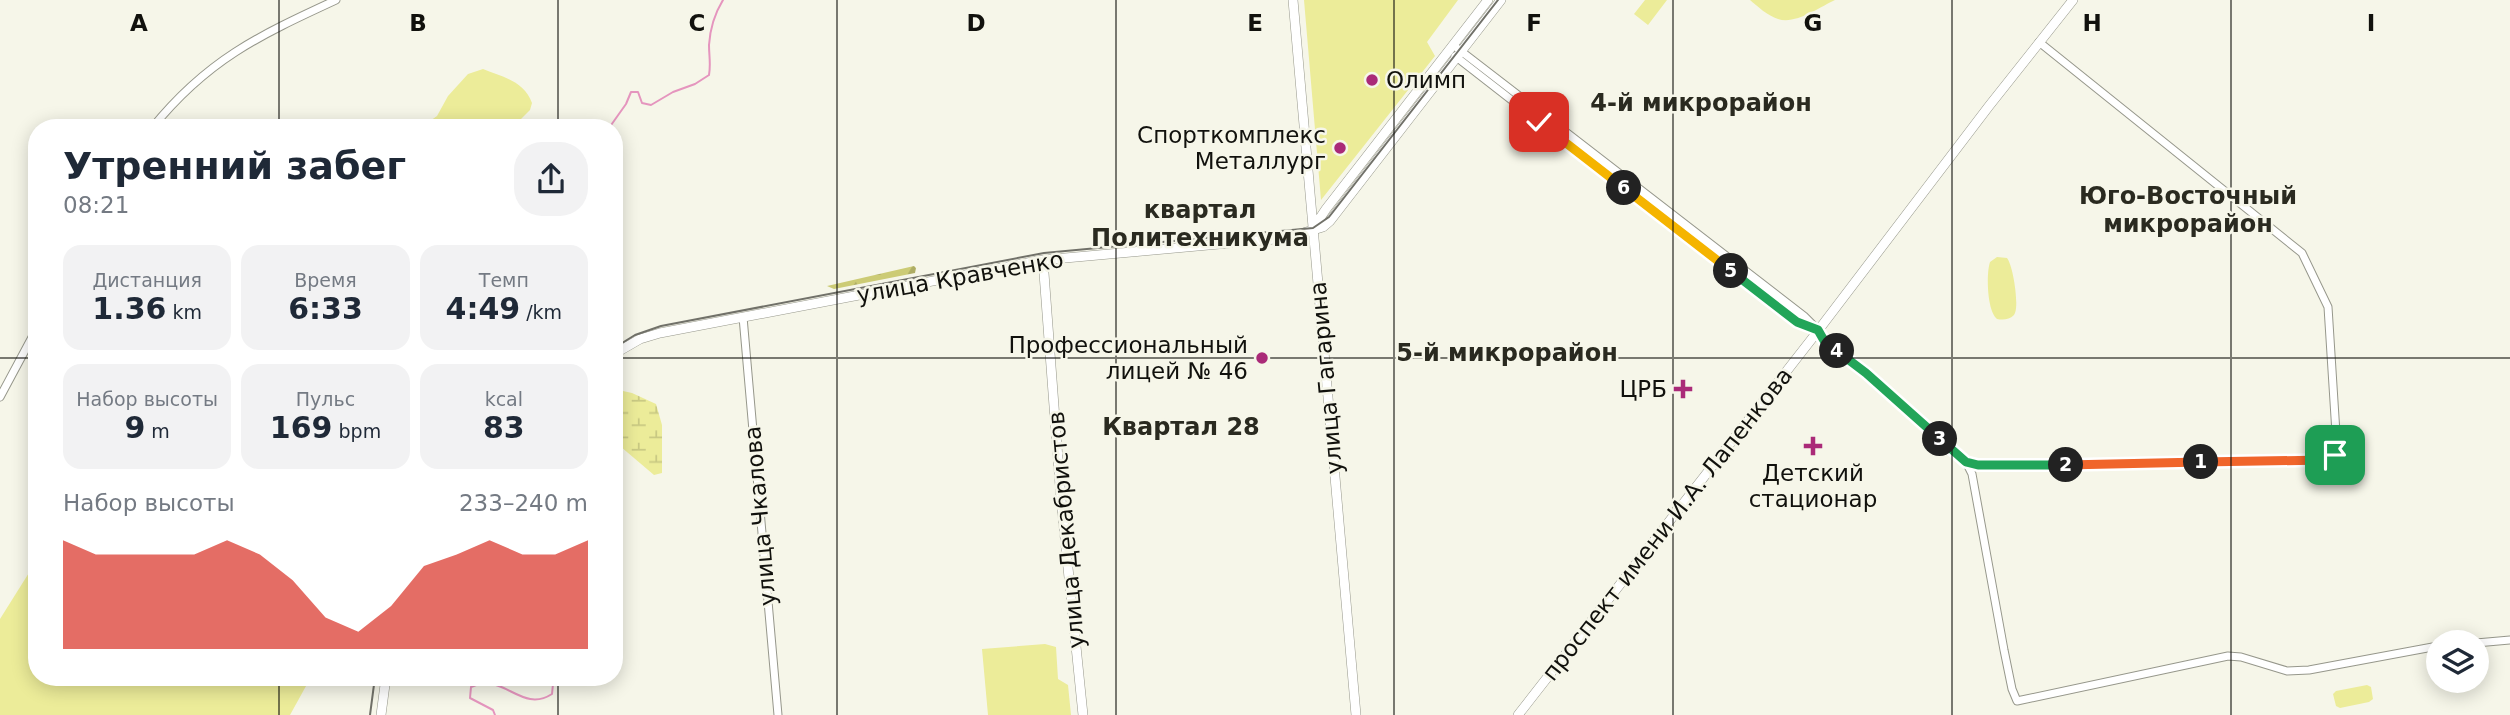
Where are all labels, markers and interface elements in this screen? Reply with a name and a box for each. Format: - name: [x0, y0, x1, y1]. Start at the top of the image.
- text: A: [130, 10, 148, 36]
- text: B: [409, 10, 427, 36]
- text: C: [689, 10, 705, 36]
- text: D: [966, 10, 986, 36]
- text: E: [1247, 10, 1263, 36]
- text: F: [1526, 10, 1542, 36]
- text: G: [1804, 10, 1822, 36]
- text: H: [2082, 10, 2102, 36]
- text: I: [2367, 10, 2375, 36]
- place label: Олимп: [1386, 67, 1466, 93]
- marker: Олимп: [1364, 72, 1380, 88]
- district label: 4-й микрорайон: [1590, 89, 1812, 117]
- pin: [1509, 92, 1569, 152]
- icon: check: [1520, 103, 1558, 141]
- place label: Спорткомплекс Металлург: [1137, 122, 1326, 174]
- marker: Спорткомплекс Металлург: [1332, 140, 1348, 156]
- button: share: [514, 142, 588, 216]
- text: Утренний забег: [63, 144, 406, 188]
- pin: 6: [1606, 170, 1642, 206]
- text: 6: [1617, 176, 1630, 198]
- district label: Юго-Восточный микрорайон: [2079, 182, 2297, 238]
- text: 08:21: [63, 192, 129, 218]
- district label: квартал Политехникума: [1091, 196, 1309, 252]
- street label: улица Кравченко: [855, 246, 1065, 308]
- pin: 5: [1714, 254, 1748, 288]
- text: 5: [1724, 259, 1737, 281]
- text: Дистанция: [92, 269, 202, 291]
- text: Время: [294, 269, 357, 291]
- text: Темп: [479, 269, 529, 291]
- street label: улица Гагарина: [1305, 281, 1347, 475]
- text: 1.36: [92, 291, 166, 326]
- text: 6:33: [288, 291, 363, 326]
- text: 4:49: [446, 291, 520, 326]
- text: km: [166, 301, 202, 323]
- text: /km: [520, 301, 562, 323]
- place label: Профессиональный лицей № 46: [1008, 332, 1248, 384]
- pin: 4: [1820, 334, 1854, 368]
- district label: 5-й микрорайон: [1396, 339, 1618, 367]
- text: 4: [1830, 339, 1843, 361]
- marker: Профессиональный лицей № 46: [1254, 350, 1270, 366]
- street label: проспект имени И.А. Лапенкова: [1537, 362, 1797, 686]
- place label: ЦРБ: [1619, 376, 1667, 402]
- marker: ЦРБ: [1673, 379, 1693, 399]
- text: Набор высоты: [76, 388, 218, 410]
- text: Пульс: [296, 388, 355, 410]
- text: kcal: [485, 388, 523, 410]
- text: 9: [124, 410, 145, 445]
- text: 169: [270, 410, 332, 445]
- text: 83: [483, 410, 525, 445]
- street label: улица Декабристов: [1043, 410, 1089, 650]
- district label: Квартал 28: [1102, 413, 1260, 441]
- text: m: [145, 420, 170, 442]
- text: bpm: [332, 420, 381, 442]
- pin: 3: [1923, 422, 1958, 457]
- street label: улица Чкалова: [739, 425, 781, 607]
- pin: [2305, 425, 2365, 485]
- text: 3: [1933, 427, 1946, 449]
- marker: Детский стационар: [1803, 436, 1823, 456]
- icon: arrive: [2316, 436, 2354, 474]
- pin: 1: [2184, 444, 2218, 480]
- pin: 2: [2048, 448, 2084, 482]
- text: 1: [2194, 450, 2207, 472]
- text: 2: [2059, 453, 2072, 475]
- place label: Детский стационар: [1749, 460, 1877, 512]
- text: Набор высоты: [63, 490, 235, 516]
- text: 233–240 m: [459, 490, 588, 516]
- map controls: [2426, 630, 2489, 693]
- button: layers: [2426, 630, 2489, 693]

